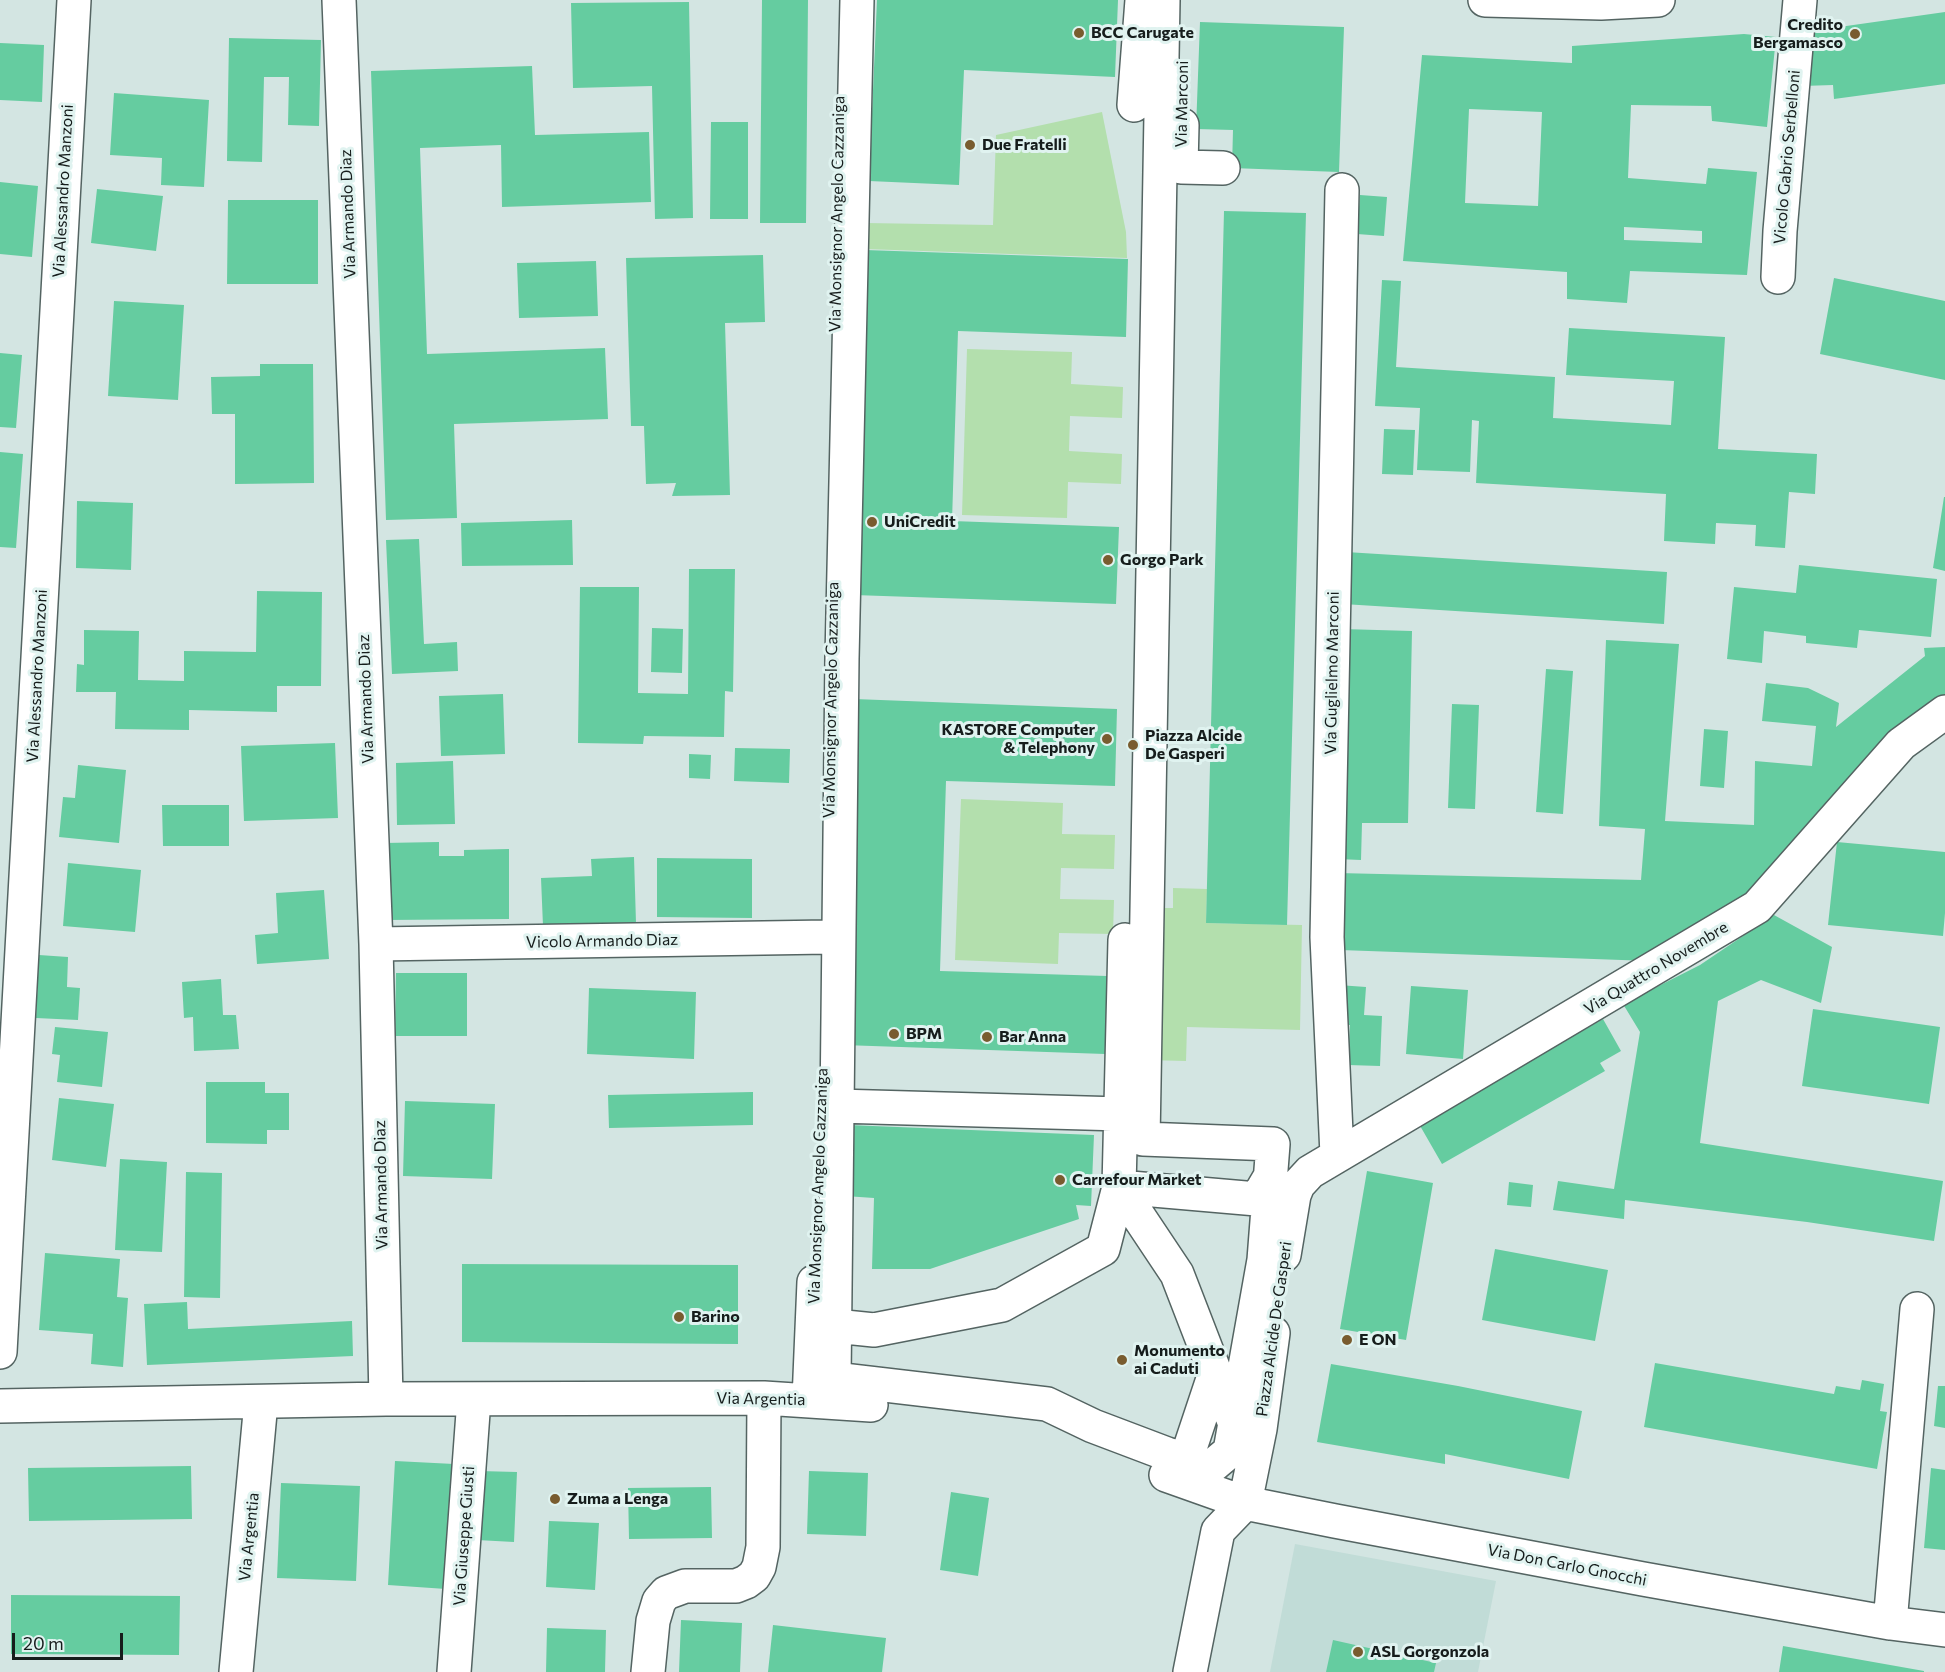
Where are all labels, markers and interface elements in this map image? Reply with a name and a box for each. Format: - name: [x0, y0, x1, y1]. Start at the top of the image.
- place label: Credito Bergamasco: [1753, 15, 1843, 53]
- place label: BCC Carugate: [1091, 23, 1194, 43]
- marker: BCC Carugate: [1072, 26, 1086, 40]
- marker: Credito Bergamasco: [1848, 27, 1862, 41]
- street label: Via Marconi: [1172, 60, 1192, 148]
- street label: Vicolo Gabrio Serbelloni: [1770, 69, 1804, 245]
- street label: Via Monsignor Angelo Cazzaniga: [825, 96, 849, 332]
- street label: Via Alessandro Manzoni: [49, 104, 77, 278]
- place label: Due Fratelli: [982, 135, 1067, 155]
- marker: Due Fratelli: [963, 138, 977, 152]
- street label: Via Armando Diaz: [336, 149, 360, 279]
- place label: UniCredit: [884, 512, 956, 532]
- marker: UniCredit: [865, 515, 879, 529]
- place label: Gorgo Park: [1120, 550, 1204, 570]
- marker: Gorgo Park: [1101, 553, 1115, 567]
- street label: Via Monsignor Angelo Cazzaniga: [819, 582, 843, 818]
- street label: Via Alessandro Manzoni: [23, 589, 51, 763]
- street label: Via Guglielmo Marconi: [1321, 591, 1343, 755]
- street label: Via Armando Diaz: [354, 634, 378, 764]
- place label: KASTORE Computer & Telephony: [942, 720, 1095, 758]
- place label: Piazza Alcide De Gasperi: [1145, 726, 1242, 764]
- marker: KASTORE Computer & Telephony: [1100, 732, 1114, 746]
- marker: Piazza Alcide De Gasperi: [1126, 738, 1140, 752]
- street label: Via Quattro Novembre: [1581, 917, 1731, 1019]
- street label: Vicolo Armando Diaz: [526, 930, 678, 952]
- place label: BPM: [906, 1024, 942, 1044]
- marker: BPM: [887, 1027, 901, 1041]
- place label: Bar Anna: [999, 1027, 1066, 1047]
- marker: Bar Anna: [980, 1030, 994, 1044]
- street label: Via Monsignor Angelo Cazzaniga: [804, 1068, 832, 1304]
- street label: Via Armando Diaz: [370, 1120, 392, 1250]
- place label: Carrefour Market: [1072, 1170, 1202, 1190]
- marker: Carrefour Market: [1053, 1173, 1067, 1187]
- street label: Piazza Alcide De Gasperi: [1252, 1240, 1296, 1418]
- place label: Barino: [691, 1307, 740, 1327]
- marker: Barino: [672, 1310, 686, 1324]
- place label: E ON: [1359, 1330, 1397, 1350]
- marker: E ON: [1340, 1333, 1354, 1347]
- place label: Monumento ai Caduti: [1134, 1341, 1225, 1379]
- marker: Monumento ai Caduti: [1115, 1353, 1129, 1367]
- street label: Via Argentia: [716, 1389, 806, 1409]
- street label: Via Giuseppe Giusti: [450, 1465, 478, 1607]
- place label: Zuma a Lenga: [567, 1489, 668, 1509]
- street label: Via Argentia: [235, 1492, 263, 1582]
- marker: Zuma a Lenga: [548, 1492, 562, 1506]
- street label: Via Don Carlo Gnocchi: [1486, 1540, 1648, 1590]
- scale bar: [15, 1621, 126, 1659]
- text: 20 m: [23, 1632, 64, 1654]
- place label: ASL Gorgonzola: [1370, 1642, 1489, 1662]
- marker: ASL Gorgonzola: [1351, 1645, 1365, 1659]

